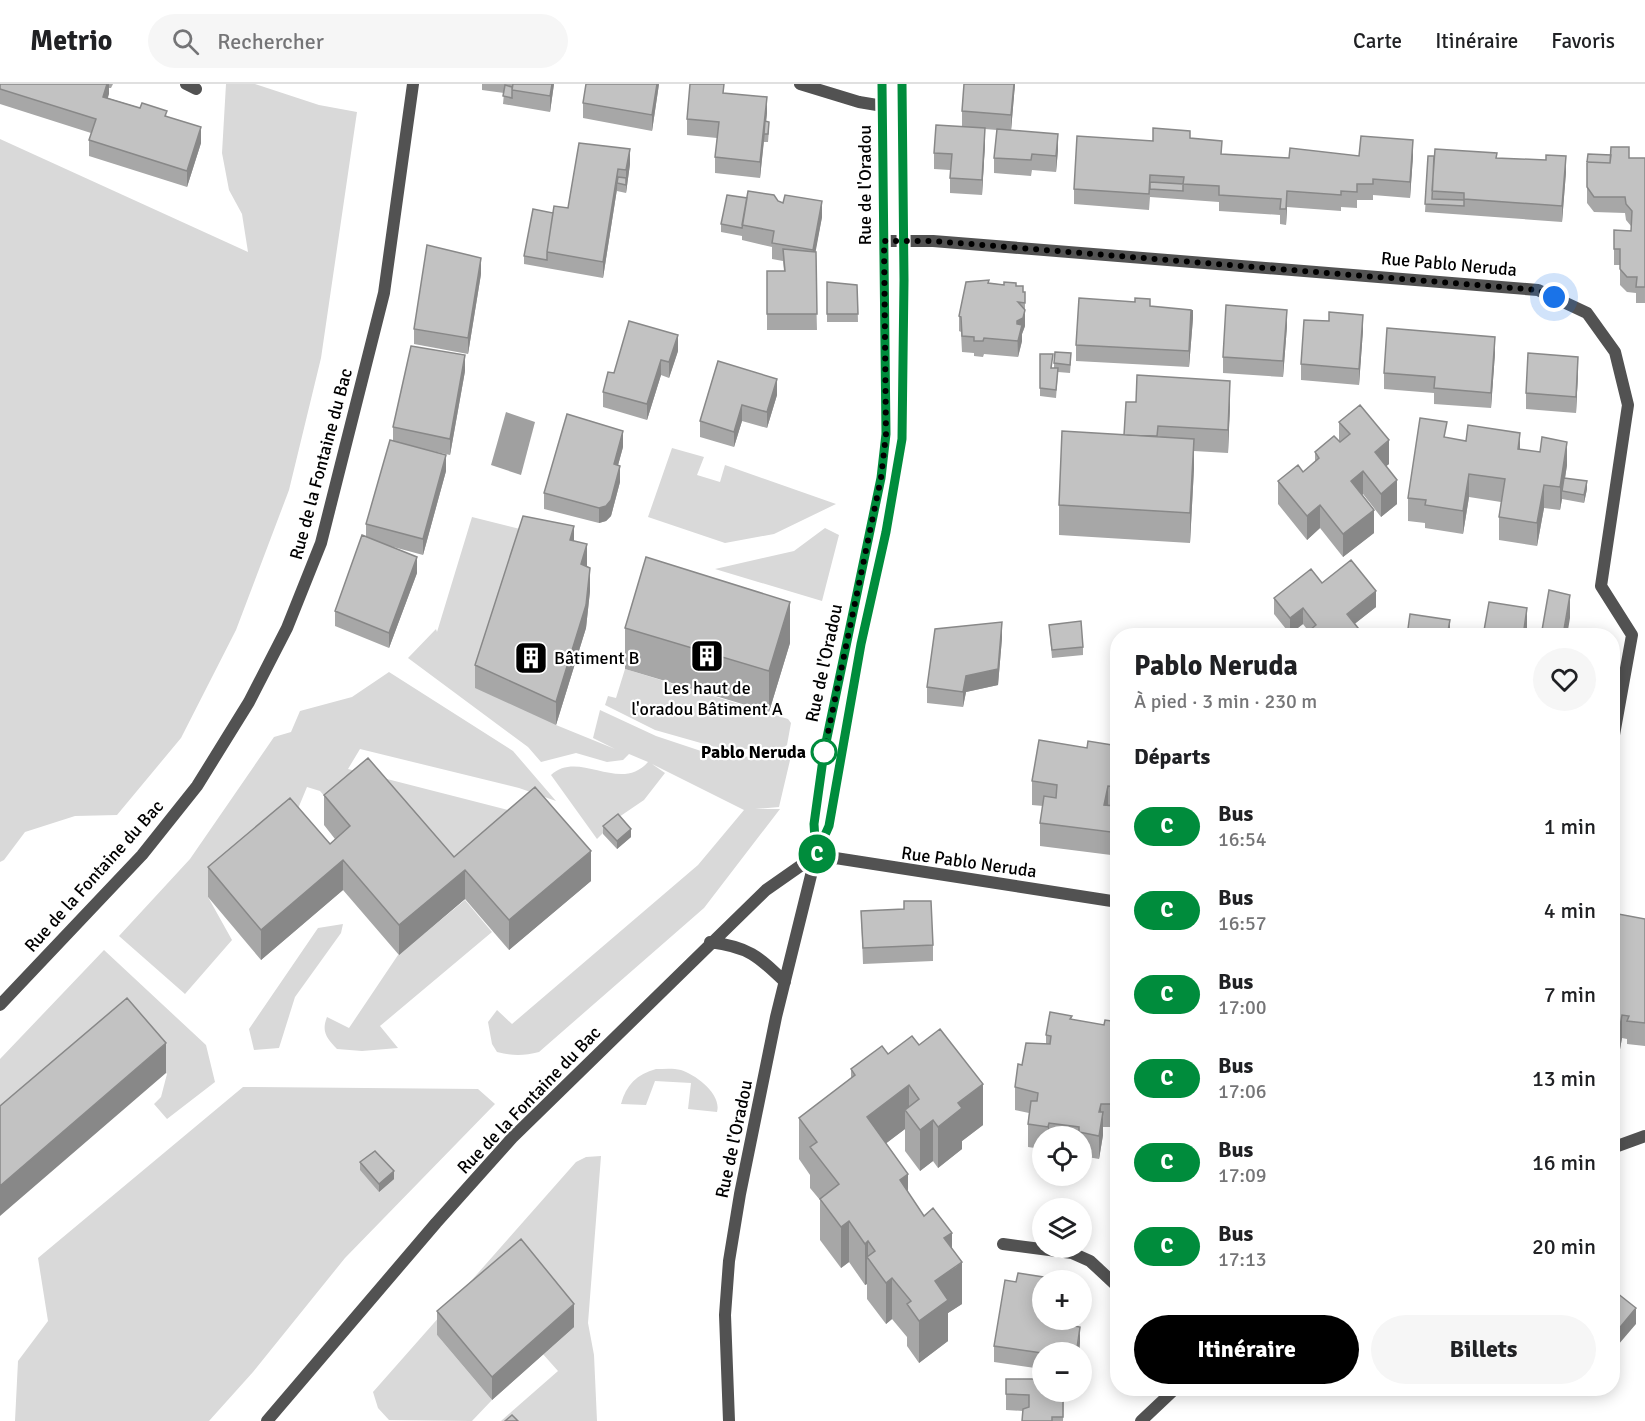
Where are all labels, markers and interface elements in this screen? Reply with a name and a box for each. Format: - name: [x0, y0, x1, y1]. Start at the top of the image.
- search box: [148, 14, 568, 68]
- text: Metrio: [30, 24, 112, 58]
- icon: search: [169, 25, 202, 58]
- text: Rechercher: [217, 28, 324, 55]
- text: Carte: [1353, 28, 1402, 54]
- text: Itinéraire: [1435, 28, 1518, 54]
- text: Favoris: [1551, 28, 1615, 54]
- street label: Rue de l'Oradou: [854, 125, 876, 245]
- street label: Rue Pablo Neruda: [1380, 247, 1518, 281]
- your location: [1539, 282, 1569, 312]
- street label: Rue de la Fontaine du Bac: [285, 366, 357, 562]
- street label: Rue de l'Oradou: [801, 602, 847, 724]
- building icon: Les haut de l'oradou Bâtiment A: [689, 638, 725, 674]
- building icon: Bâtiment B: [513, 640, 549, 676]
- place label: Bâtiment B: [554, 647, 640, 669]
- button: heart: [1533, 648, 1596, 711]
- text: Pablo Neruda: [1134, 649, 1298, 683]
- place label: Les haut de l'oradou Bâtiment A: [631, 677, 783, 720]
- text: À pied · 3 min · 230 m: [1134, 689, 1317, 714]
- marker: Pablo Neruda: [811, 739, 837, 765]
- place label: Pablo Neruda: [701, 741, 806, 763]
- text: Départs: [1134, 743, 1210, 770]
- street label: Rue de la Fontaine du Bac: [20, 795, 168, 957]
- text: Bus: [1218, 800, 1253, 827]
- text: C: [1161, 813, 1173, 839]
- text: 1 min: [1544, 813, 1596, 840]
- text: 16:54: [1218, 827, 1267, 852]
- line badge: C: [798, 834, 836, 874]
- text: C: [811, 841, 823, 867]
- street label: Rue Pablo Neruda: [900, 842, 1038, 882]
- text: Bus: [1218, 884, 1253, 911]
- text: C: [1161, 897, 1173, 923]
- text: 4 min: [1544, 897, 1596, 924]
- text: 16:57: [1218, 911, 1267, 936]
- text: Bus: [1218, 968, 1253, 995]
- text: C: [1161, 981, 1173, 1007]
- text: 7 min: [1544, 981, 1596, 1008]
- text: 17:00: [1218, 995, 1267, 1020]
- street label: Rue de la Fontaine du Bac: [453, 1021, 605, 1179]
- text: Bus: [1218, 1052, 1253, 1079]
- text: C: [1161, 1065, 1173, 1091]
- text: 13 min: [1532, 1065, 1596, 1092]
- street label: Rue de l'Oradou: [711, 1078, 757, 1200]
- text: 17:06: [1218, 1079, 1267, 1104]
- map controls: [1032, 1126, 1092, 1402]
- button: locate: [1032, 1126, 1092, 1186]
- text: Bus: [1218, 1136, 1253, 1163]
- text: C: [1161, 1149, 1173, 1175]
- text: 16 min: [1532, 1149, 1596, 1176]
- text: 17:09: [1218, 1163, 1267, 1188]
- button: layers: [1032, 1198, 1092, 1258]
- text: Bus: [1218, 1220, 1253, 1247]
- text: C: [1161, 1233, 1173, 1259]
- text: 20 min: [1532, 1233, 1596, 1260]
- text: 17:13: [1218, 1247, 1267, 1272]
- button: +: [1032, 1270, 1092, 1330]
- button: Itinéraire: [1134, 1315, 1359, 1384]
- button: Billets: [1371, 1315, 1596, 1384]
- button: −: [1032, 1342, 1092, 1402]

